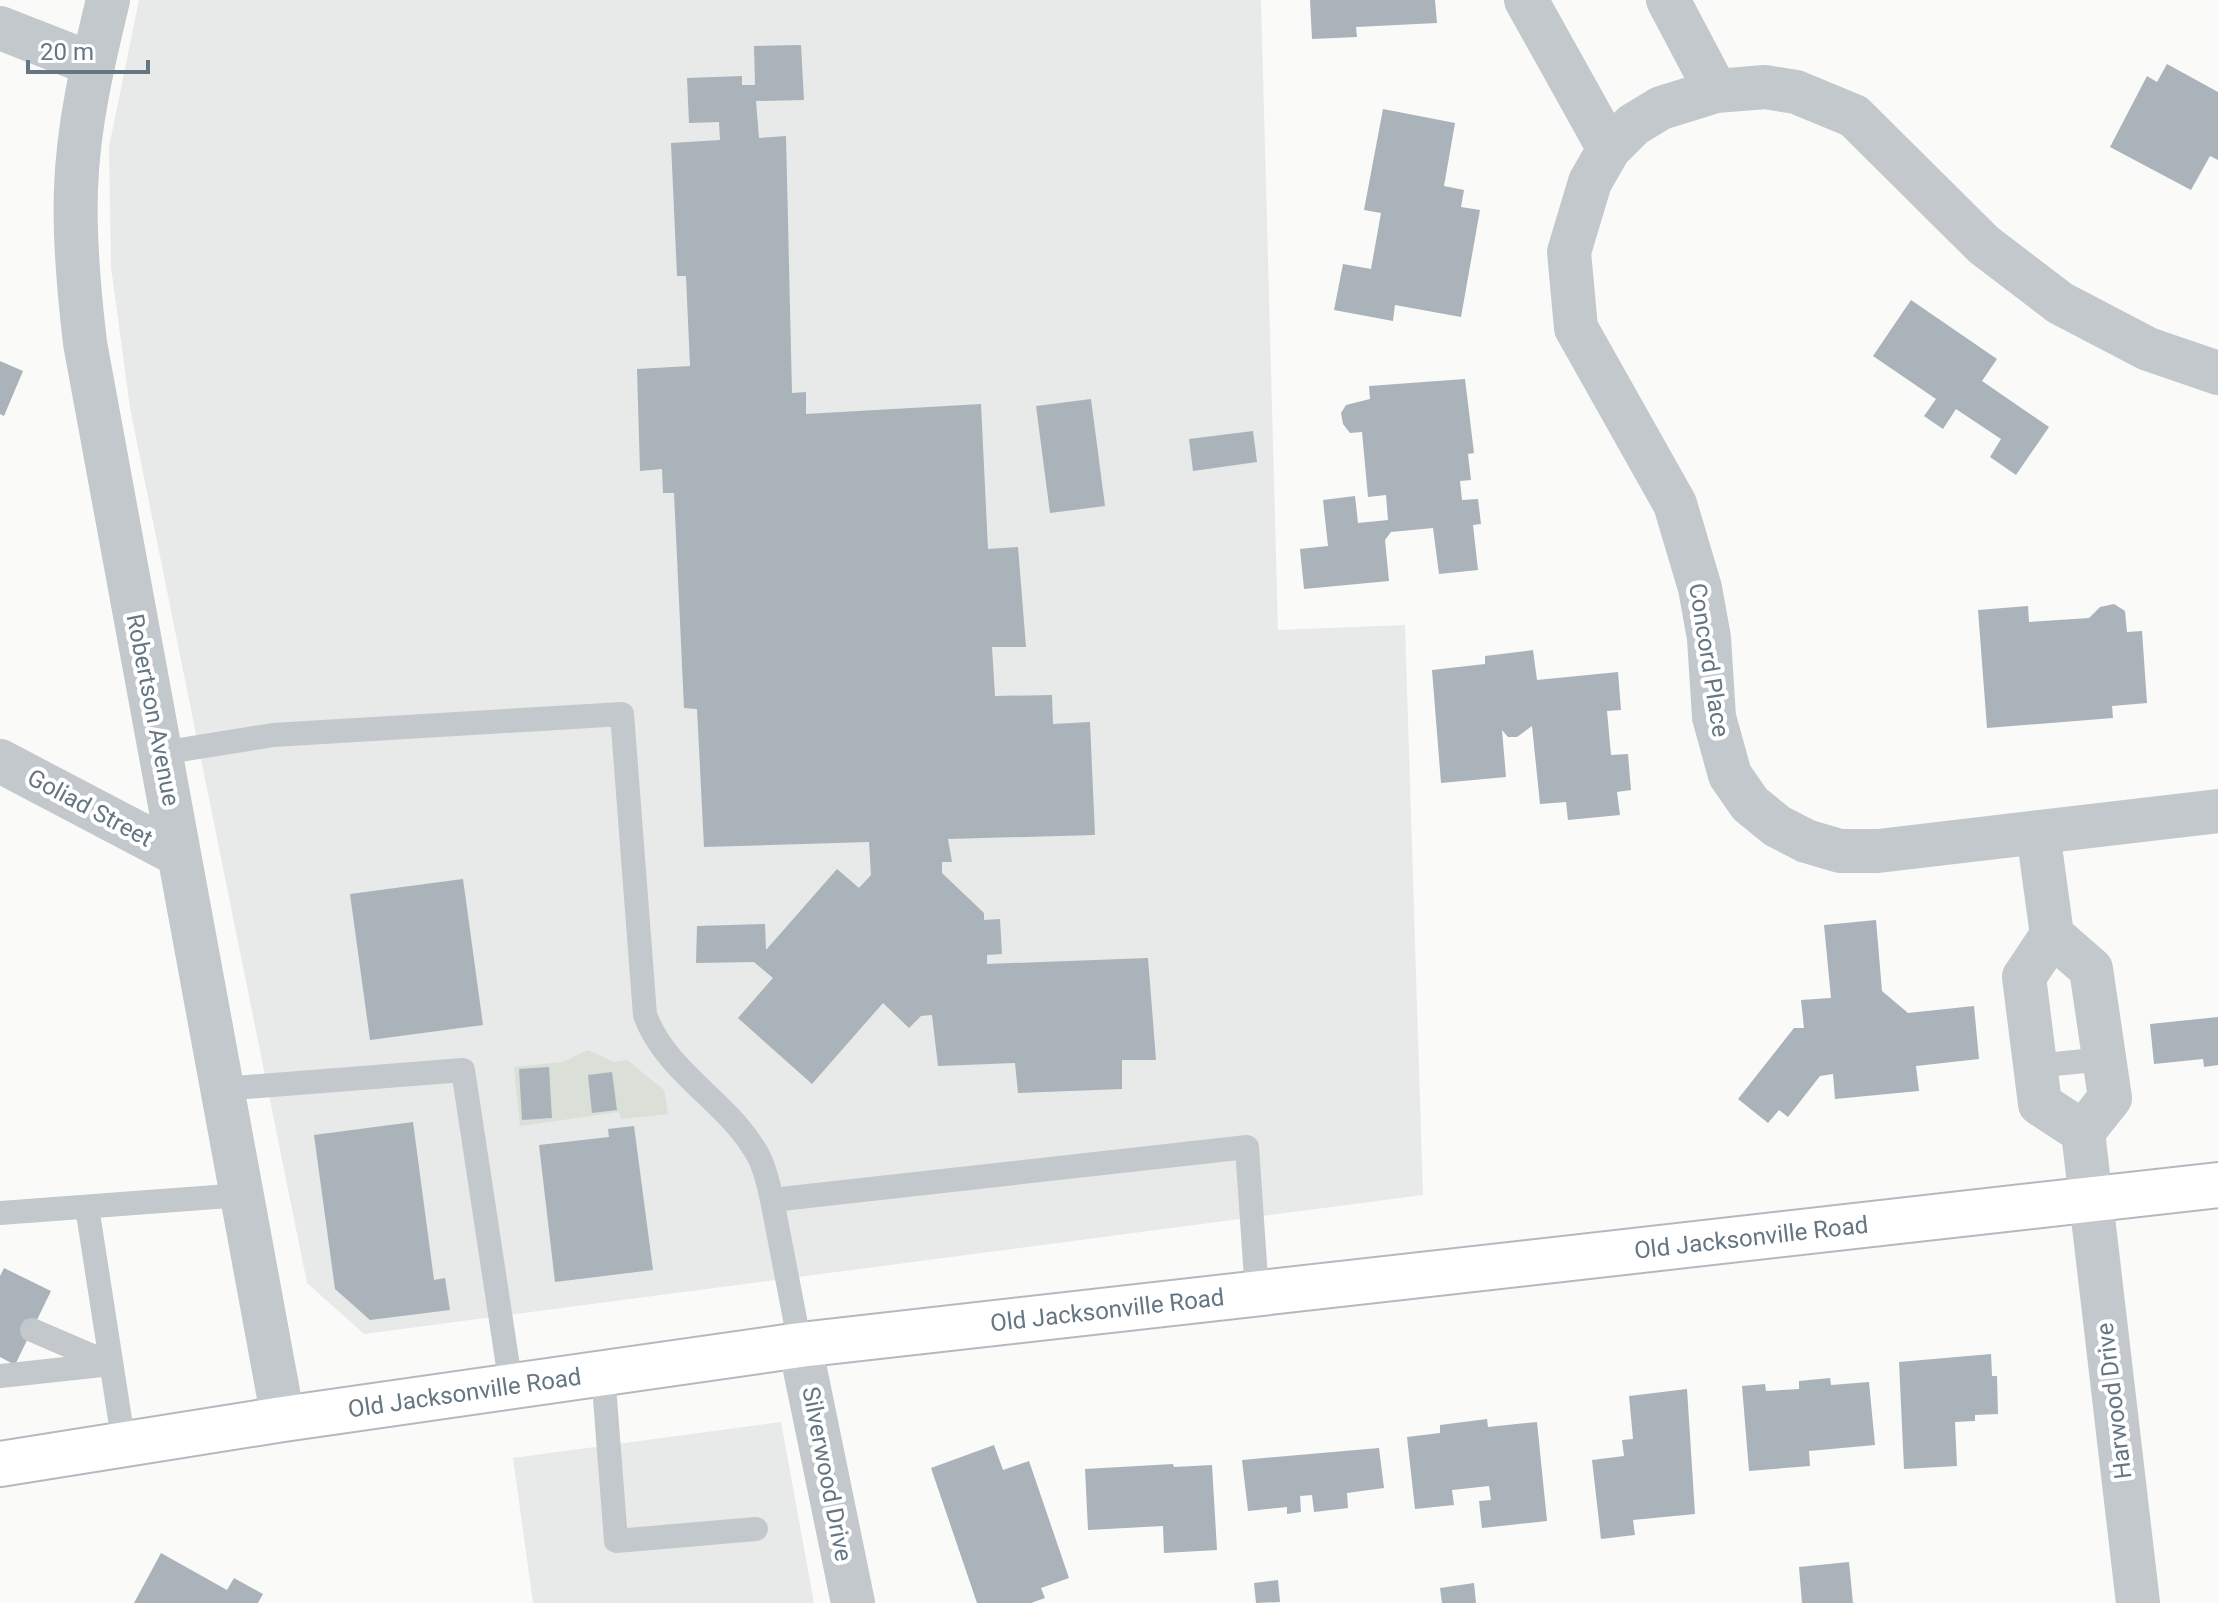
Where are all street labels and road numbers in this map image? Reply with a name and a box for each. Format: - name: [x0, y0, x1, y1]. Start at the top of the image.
- street label: Concord Place: [1683, 581, 1735, 739]
- street label: Robertson Avenue: [121, 612, 185, 808]
- street label: Goliad Street: [23, 763, 157, 853]
- street label: Old Jacksonville Road: [1633, 1211, 1870, 1265]
- street label: Old Jacksonville Road: [989, 1283, 1226, 1337]
- street label: Harwood Drive: [2091, 1321, 2137, 1481]
- street label: Old Jacksonville Road: [346, 1362, 583, 1424]
- street label: Silverwood Drive: [796, 1384, 858, 1564]

